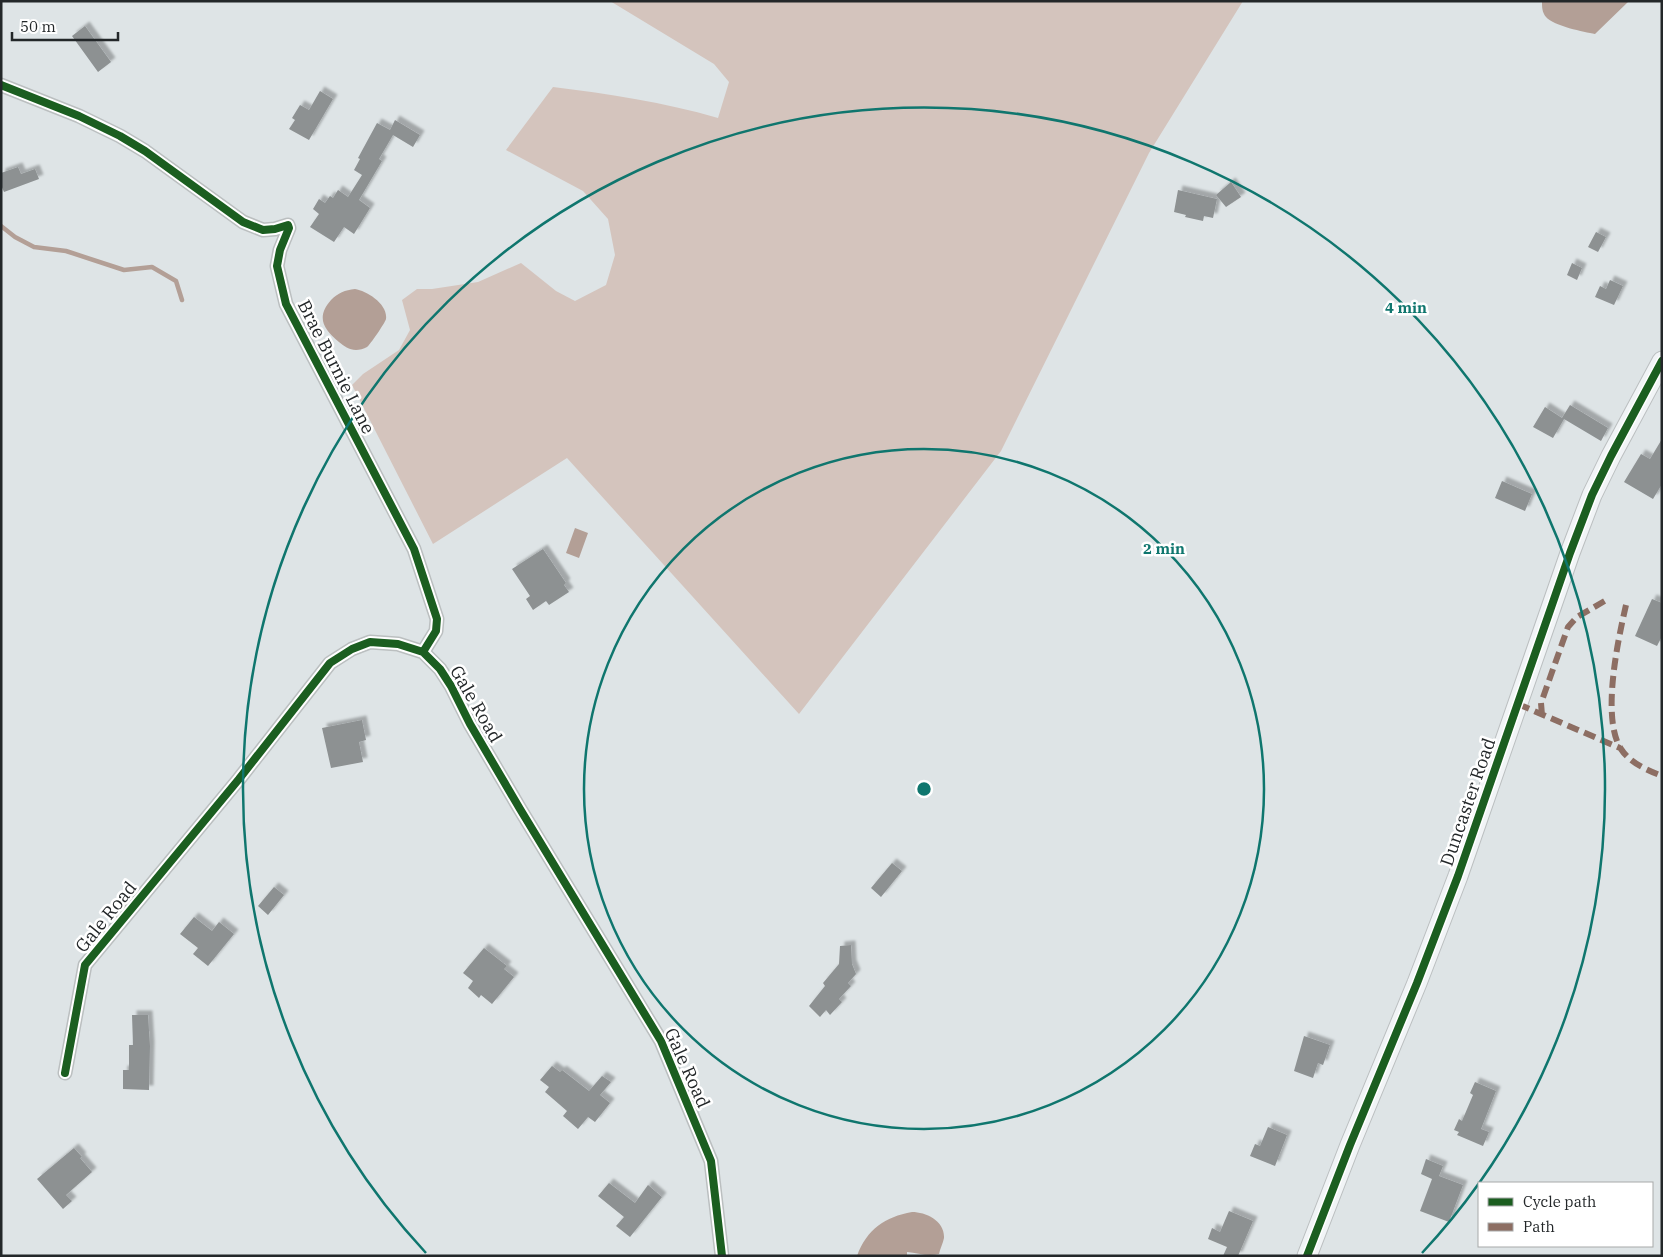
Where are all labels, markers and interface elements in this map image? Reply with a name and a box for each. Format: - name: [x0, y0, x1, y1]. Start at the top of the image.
- scale bar: [12, 10, 119, 42]
- text: 50 m: [20, 17, 56, 36]
- street label: Brae Burnie Lane: [293, 296, 380, 438]
- text: 4 min: [1385, 298, 1427, 317]
- text: 2 min: [1143, 539, 1185, 558]
- street label: Gale Road: [445, 661, 508, 746]
- street label: Duncaster Road: [1435, 735, 1500, 869]
- centre of rings: [915, 780, 933, 798]
- street label: Gale Road: [70, 876, 141, 957]
- street label: Gale Road: [660, 1024, 715, 1111]
- legend: [1478, 1182, 1653, 1247]
- text: Cycle path: [1523, 1192, 1596, 1211]
- text: Path: [1523, 1217, 1555, 1236]

